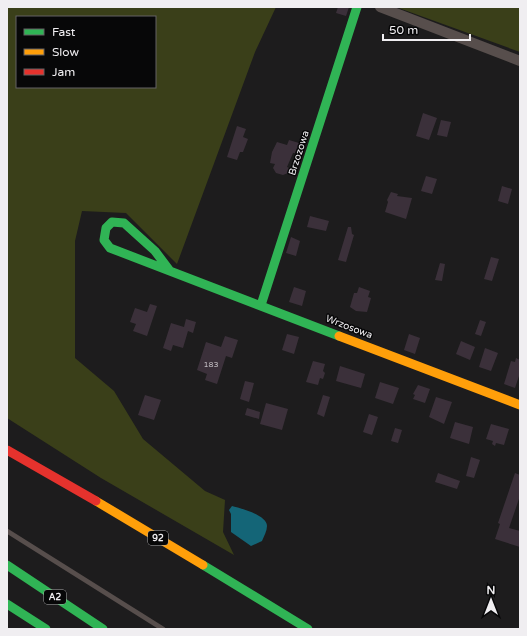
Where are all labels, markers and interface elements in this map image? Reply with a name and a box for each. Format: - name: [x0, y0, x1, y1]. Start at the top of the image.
- legend: [16, 16, 156, 88]
- scale bar: [383, 16, 470, 42]
- text: 50 m: [389, 23, 418, 37]
- text: Fast: [52, 25, 76, 39]
- text: Slow: [52, 45, 79, 59]
- text: Jam: [52, 65, 75, 79]
- street label: Brzozowa: [286, 129, 312, 177]
- street label: Wrzosowa: [324, 313, 374, 341]
- house number: 183: [203, 360, 219, 369]
- road number: 92: [148, 531, 168, 545]
- north arrow: [471, 580, 511, 620]
- text: N: [487, 584, 495, 597]
- road number: A2: [44, 590, 66, 604]

